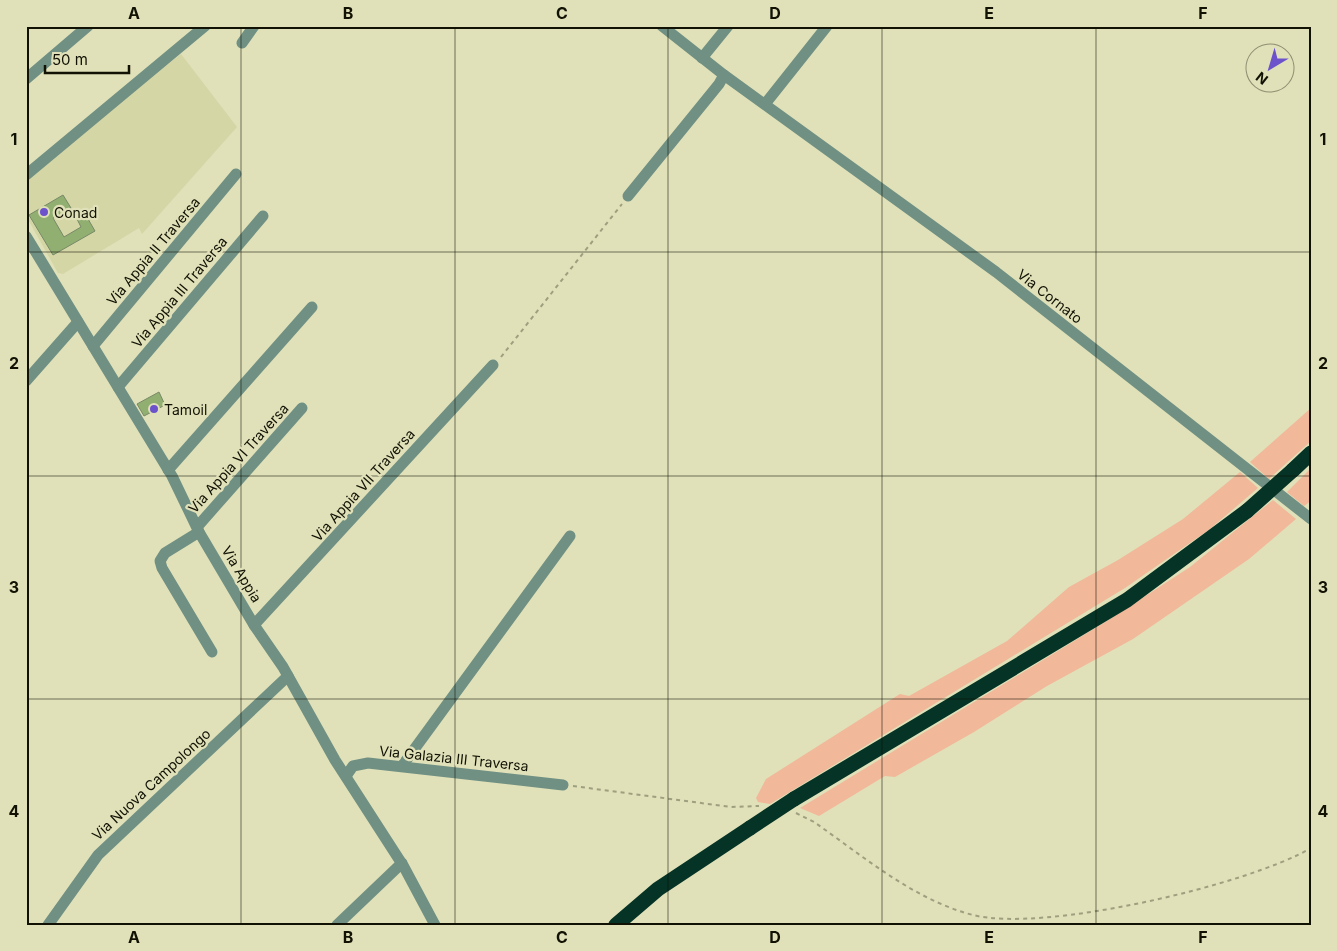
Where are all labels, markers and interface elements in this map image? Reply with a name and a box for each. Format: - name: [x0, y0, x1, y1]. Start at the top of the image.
- text: A: [128, 3, 140, 23]
- text: B: [343, 3, 353, 23]
- text: C: [556, 3, 568, 23]
- text: D: [769, 3, 781, 23]
- text: E: [984, 3, 994, 23]
- text: F: [1198, 3, 1208, 23]
- scale bar: [45, 42, 129, 74]
- north arrow: [1244, 42, 1294, 92]
- text: 50 m: [52, 50, 88, 69]
- text: N: [1252, 69, 1271, 89]
- text: 1: [11, 129, 17, 149]
- text: 1: [1320, 129, 1326, 149]
- street label: Via Appia II Traversa: [103, 194, 203, 308]
- place label: Conad: [54, 204, 97, 221]
- marker: Conad: [38, 206, 50, 218]
- street label: Via Appia III Traversa: [128, 233, 230, 351]
- street label: Via Cornato: [1014, 265, 1086, 327]
- text: 2: [9, 353, 19, 373]
- text: 2: [1318, 353, 1328, 373]
- street label: Via Appia VI Traversa: [184, 400, 292, 516]
- place label: Tamoil: [164, 401, 207, 418]
- marker: Tamoil: [148, 403, 160, 415]
- street label: Via Appia VII Traversa: [308, 425, 418, 545]
- street label: Via Appia: [219, 543, 265, 605]
- text: 3: [9, 577, 19, 597]
- text: 3: [1318, 577, 1328, 597]
- street label: Via Nuova Campolongo: [88, 725, 214, 843]
- street label: Via Galazia III Traversa: [379, 742, 529, 774]
- text: 4: [9, 801, 20, 821]
- text: 4: [1318, 801, 1329, 821]
- text: A: [128, 927, 140, 947]
- text: B: [343, 927, 353, 947]
- text: C: [556, 927, 568, 947]
- text: D: [769, 927, 781, 947]
- text: E: [984, 927, 994, 947]
- text: F: [1198, 927, 1208, 947]

